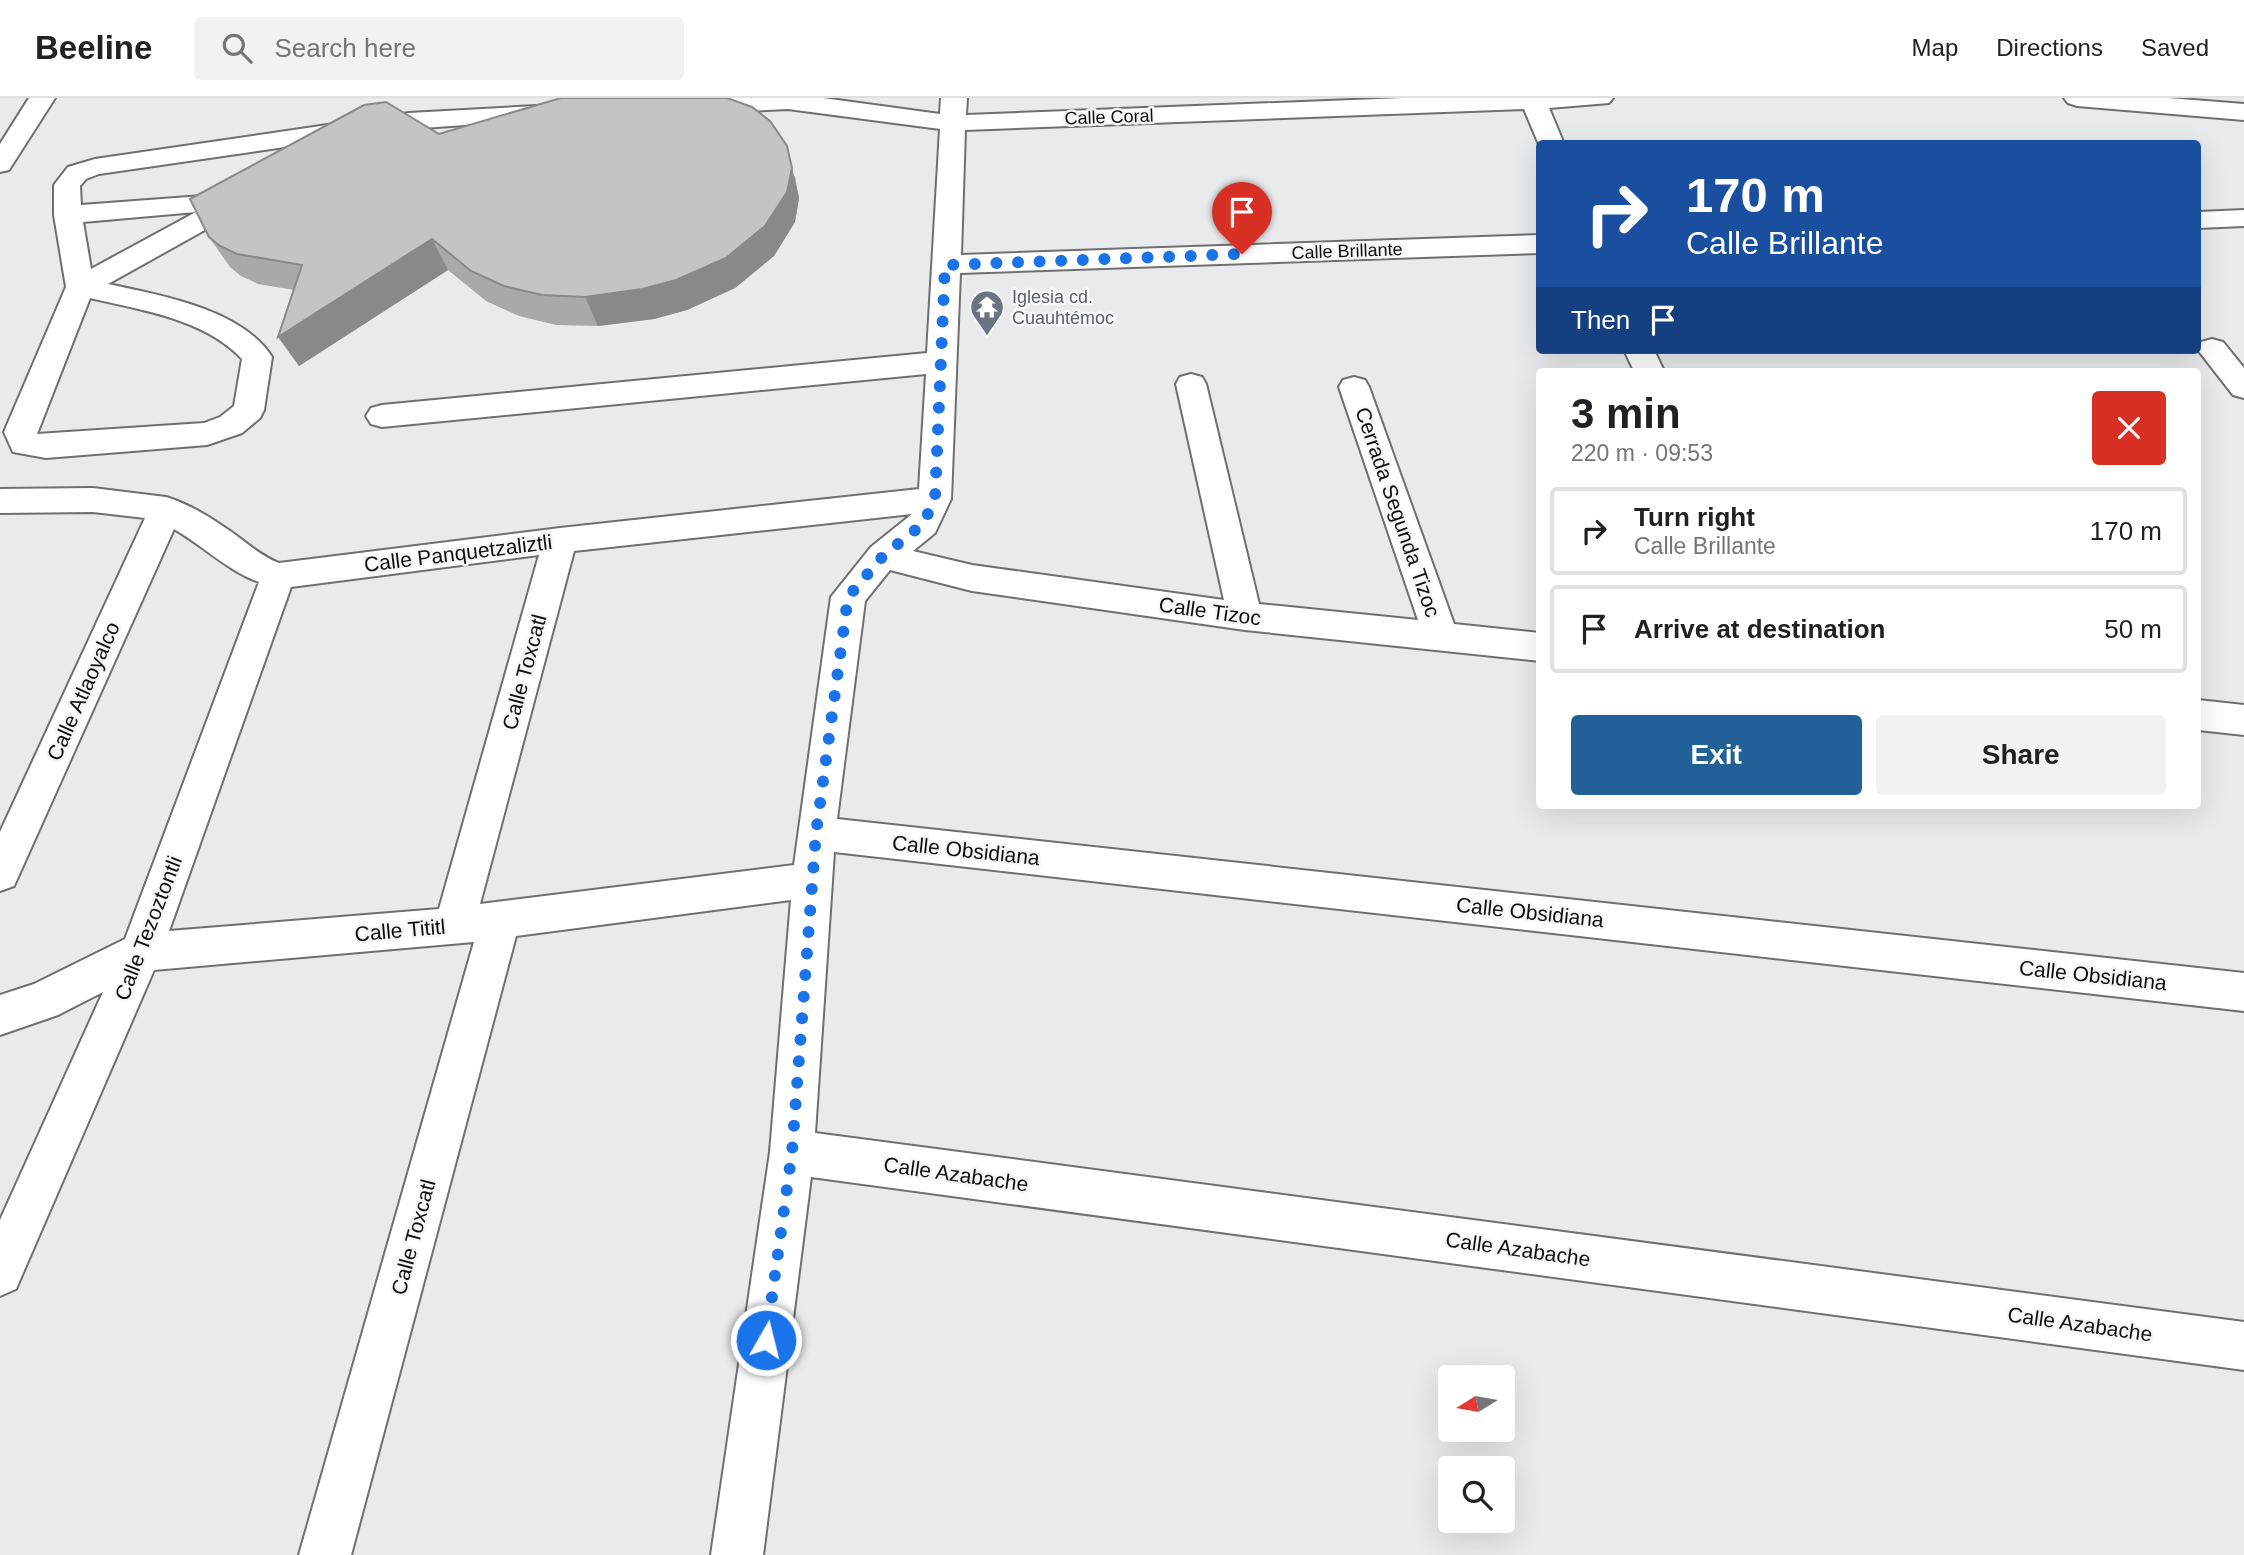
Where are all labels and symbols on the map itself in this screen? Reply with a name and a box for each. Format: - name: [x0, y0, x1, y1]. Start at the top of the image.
- street label: Calle Coral: [1064, 105, 1154, 129]
- pin: [1212, 182, 1272, 254]
- street label: Calle Brillante: [1291, 239, 1403, 263]
- place label: Iglesia cd. Cuauhtémoc: [1012, 287, 1114, 328]
- temple icon: Iglesia cd. Cuauhtémoc: [968, 288, 1006, 337]
- street label: Cerrada Segunda Tizoc: [1351, 404, 1445, 620]
- street label: Calle Panquetzaliztli: [363, 530, 553, 576]
- street label: Calle Tizoc: [1158, 592, 1262, 630]
- street label: Calle Toxcatl: [498, 612, 550, 732]
- street label: Calle Atlaoyalco: [42, 618, 124, 764]
- street label: Calle Obsidiana: [891, 831, 1041, 869]
- street label: Calle Tezoztontli: [110, 853, 186, 1003]
- street label: Calle Obsidiana: [1455, 893, 1605, 931]
- street label: Calle Tititl: [354, 915, 446, 945]
- street label: Calle Obsidiana: [2018, 956, 2168, 994]
- street label: Calle Azabache: [882, 1152, 1030, 1196]
- street label: Calle Toxcatl: [387, 1177, 439, 1297]
- street label: Calle Azabache: [1444, 1227, 1592, 1271]
- street label: Calle Azabache: [2006, 1302, 2154, 1346]
- position arrow: [729, 1303, 803, 1377]
- north arrow: [1438, 1365, 1516, 1442]

